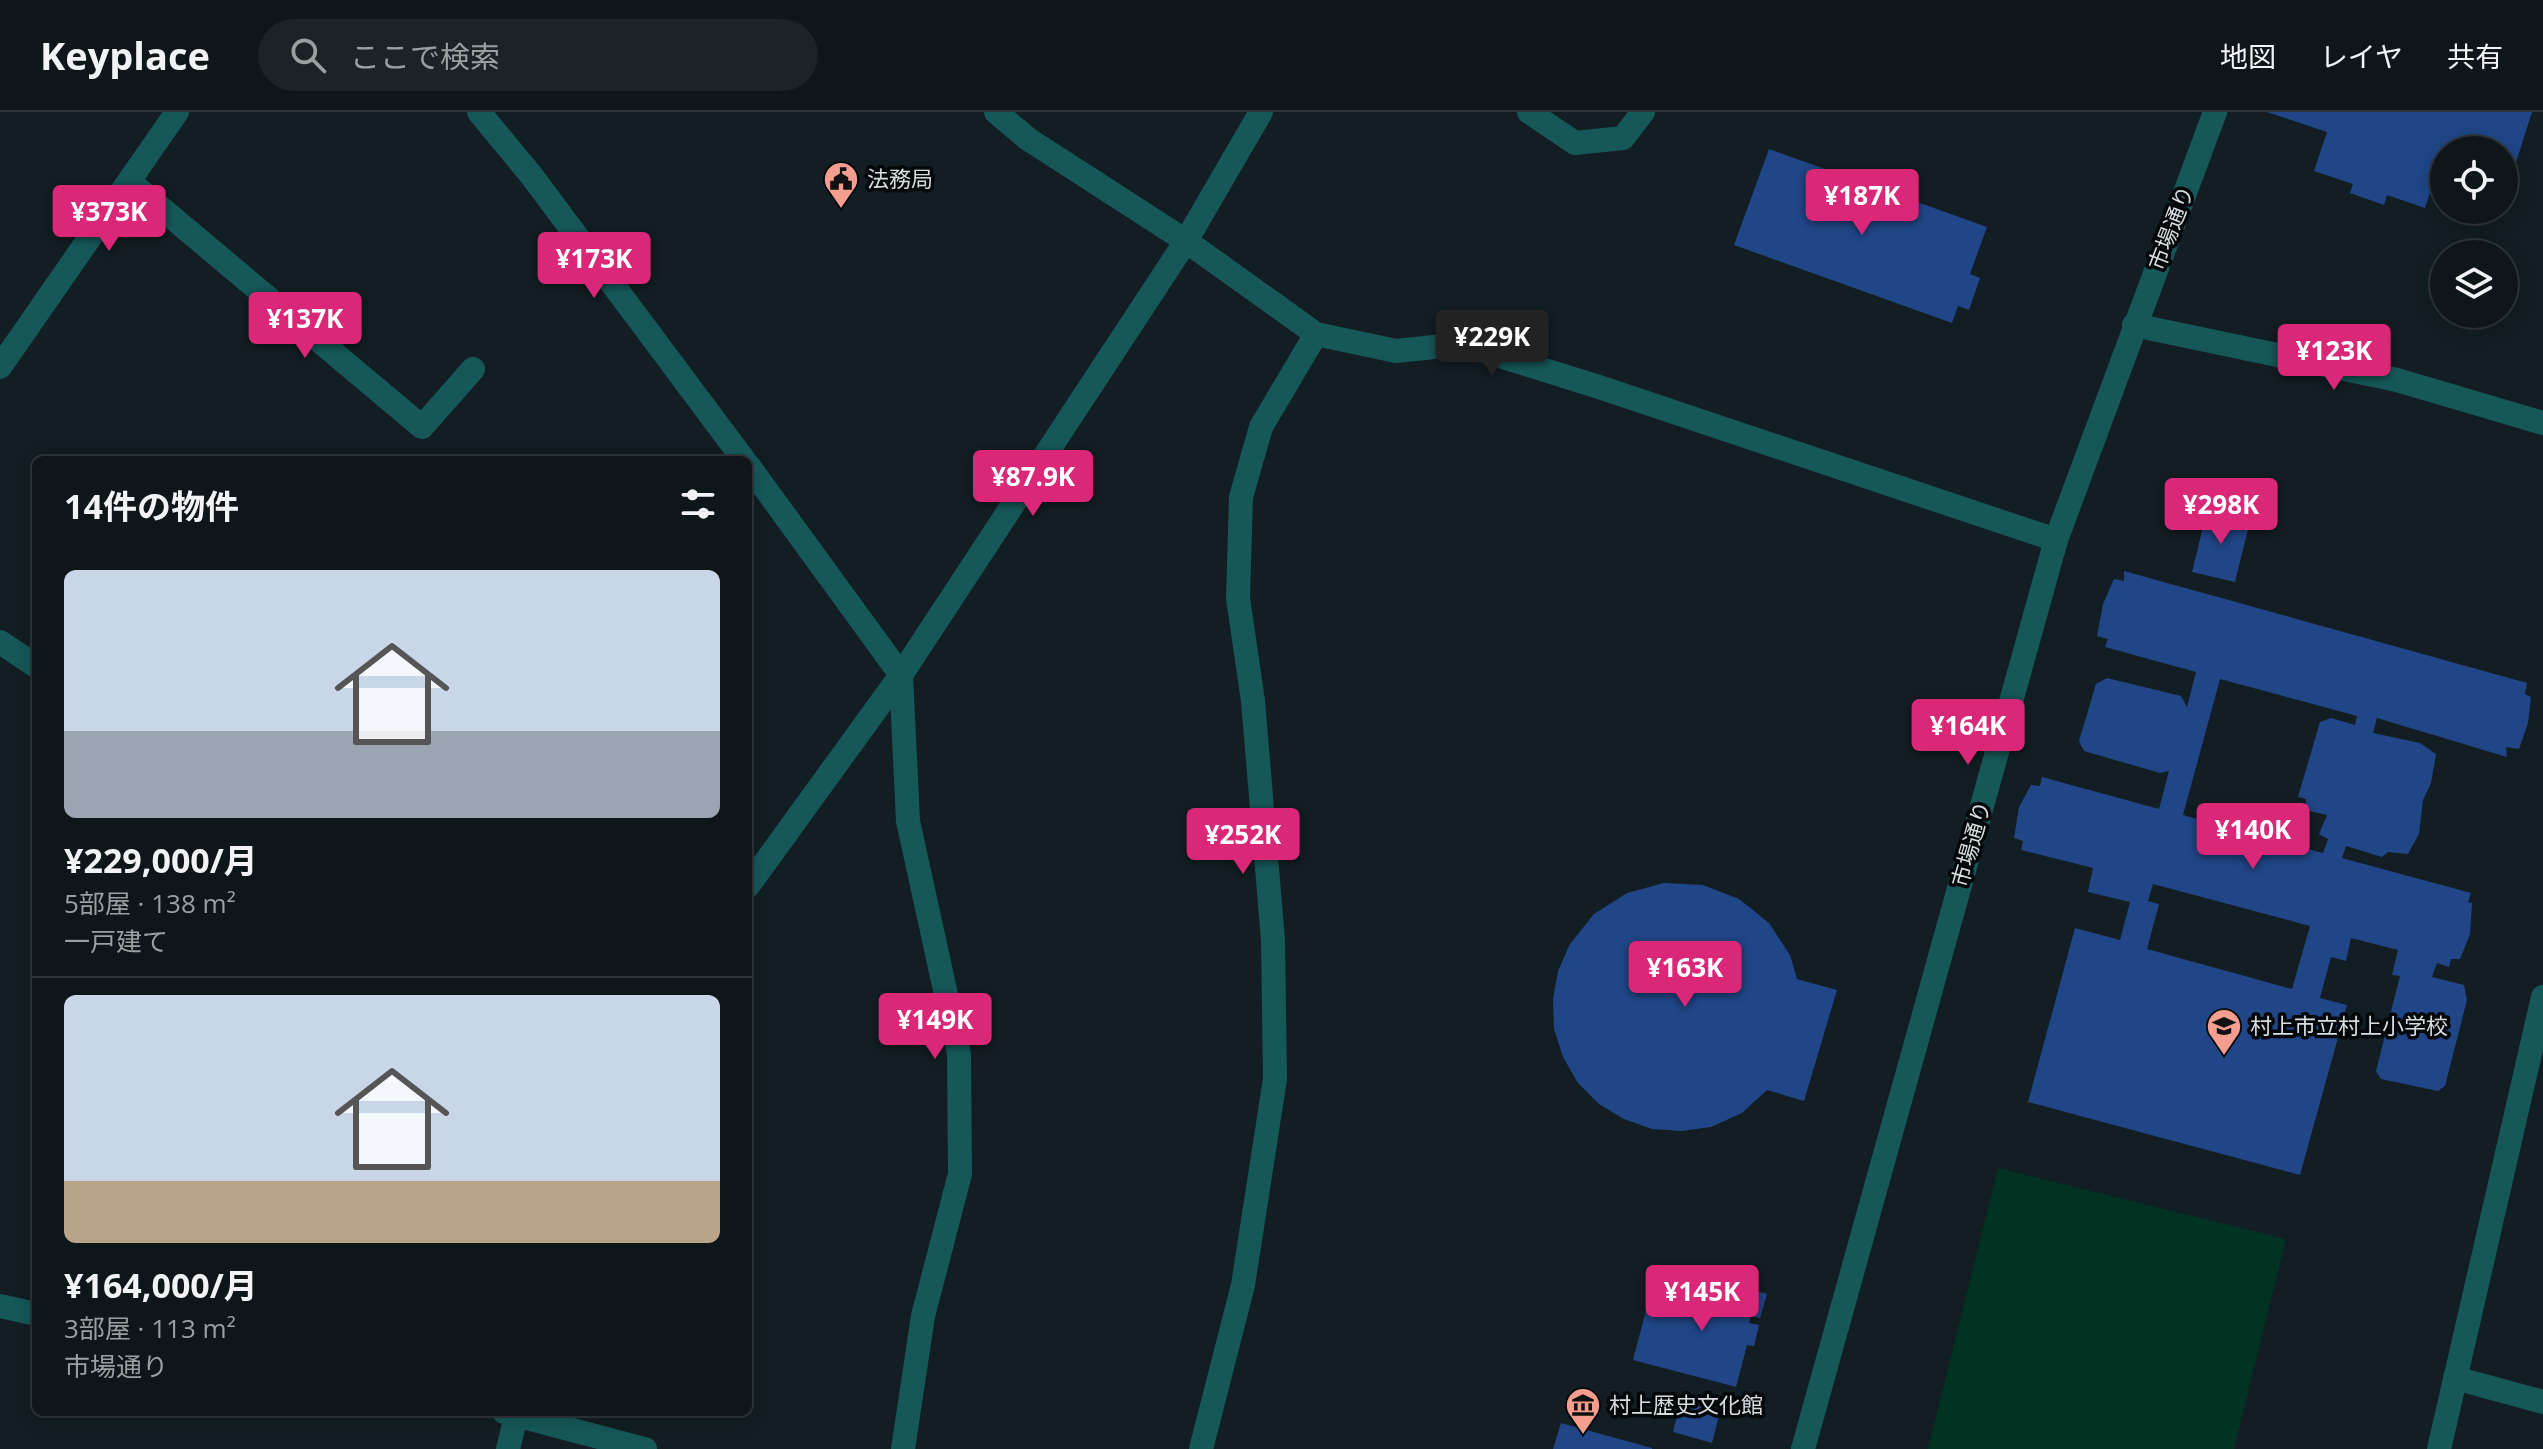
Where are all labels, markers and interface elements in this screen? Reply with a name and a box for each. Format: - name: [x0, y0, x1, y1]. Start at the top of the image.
- search box: [258, 19, 818, 91]
- text: Keyplace: [40, 29, 210, 81]
- icon: search: [286, 33, 330, 77]
- text: ここで検索: [350, 36, 500, 77]
- text: 地図: [2220, 37, 2276, 75]
- text: レイヤ: [2320, 37, 2403, 75]
- text: 共有: [2447, 37, 2503, 75]
- map controls: [2430, 136, 2518, 328]
- button: locate: [2430, 136, 2518, 224]
- public building icon: 法務局: [822, 160, 860, 210]
- place label: 法務局: [867, 163, 933, 193]
- pin: ¥187K: [1806, 169, 1918, 237]
- text: ¥187K: [1824, 177, 1900, 213]
- street label: 市場通り: [2140, 181, 2200, 274]
- pin: ¥373K: [53, 185, 165, 253]
- text: ¥373K: [71, 193, 147, 229]
- pin: ¥173K: [538, 232, 650, 300]
- text: ¥173K: [556, 240, 632, 276]
- button: layers: [2430, 240, 2518, 328]
- pin: ¥137K: [249, 292, 361, 360]
- text: ¥137K: [267, 300, 343, 336]
- pin: ¥229K: [1436, 310, 1548, 378]
- text: ¥229K: [1454, 318, 1530, 354]
- pin: ¥123K: [2278, 324, 2390, 392]
- text: ¥123K: [2296, 332, 2372, 368]
- pin: ¥87.9K: [968, 450, 1098, 518]
- text: ¥87.9K: [991, 458, 1075, 494]
- pin: ¥298K: [2165, 478, 2277, 546]
- icon: filters: [676, 482, 720, 526]
- text: 14件の物件: [64, 483, 239, 529]
- text: ¥298K: [2183, 486, 2259, 522]
- icon: home: [320, 622, 464, 766]
- pin: ¥164K: [1912, 699, 2024, 767]
- text: ¥164K: [1930, 707, 2006, 743]
- street label: 市場通り: [1943, 797, 1997, 890]
- pin: ¥140K: [2197, 803, 2309, 871]
- pin: ¥252K: [1187, 808, 1299, 876]
- text: ¥140K: [2215, 811, 2291, 847]
- text: ¥252K: [1205, 816, 1281, 852]
- text: ¥229,000/月: [64, 837, 258, 883]
- text: 5部屋 · 138 m²: [64, 885, 236, 921]
- text: 一戸建て: [64, 923, 168, 959]
- pin: ¥163K: [1629, 941, 1741, 1009]
- text: ¥163K: [1647, 949, 1723, 985]
- pin: ¥149K: [879, 993, 991, 1061]
- text: ¥149K: [897, 1001, 973, 1037]
- school or university icon: 村上市立村上小学校: [2205, 1007, 2243, 1057]
- place label: 村上市立村上小学校: [2250, 1010, 2448, 1040]
- icon: home: [320, 1047, 464, 1191]
- text: ¥164,000/月: [64, 1262, 258, 1308]
- pin: ¥145K: [1646, 1265, 1758, 1333]
- text: ¥145K: [1664, 1273, 1740, 1309]
- text: 3部屋 · 113 m²: [64, 1310, 236, 1346]
- text: 市場通り: [64, 1348, 168, 1384]
- museum icon: 村上歴史文化館: [1564, 1386, 1602, 1436]
- place label: 村上歴史文化館: [1609, 1389, 1763, 1419]

